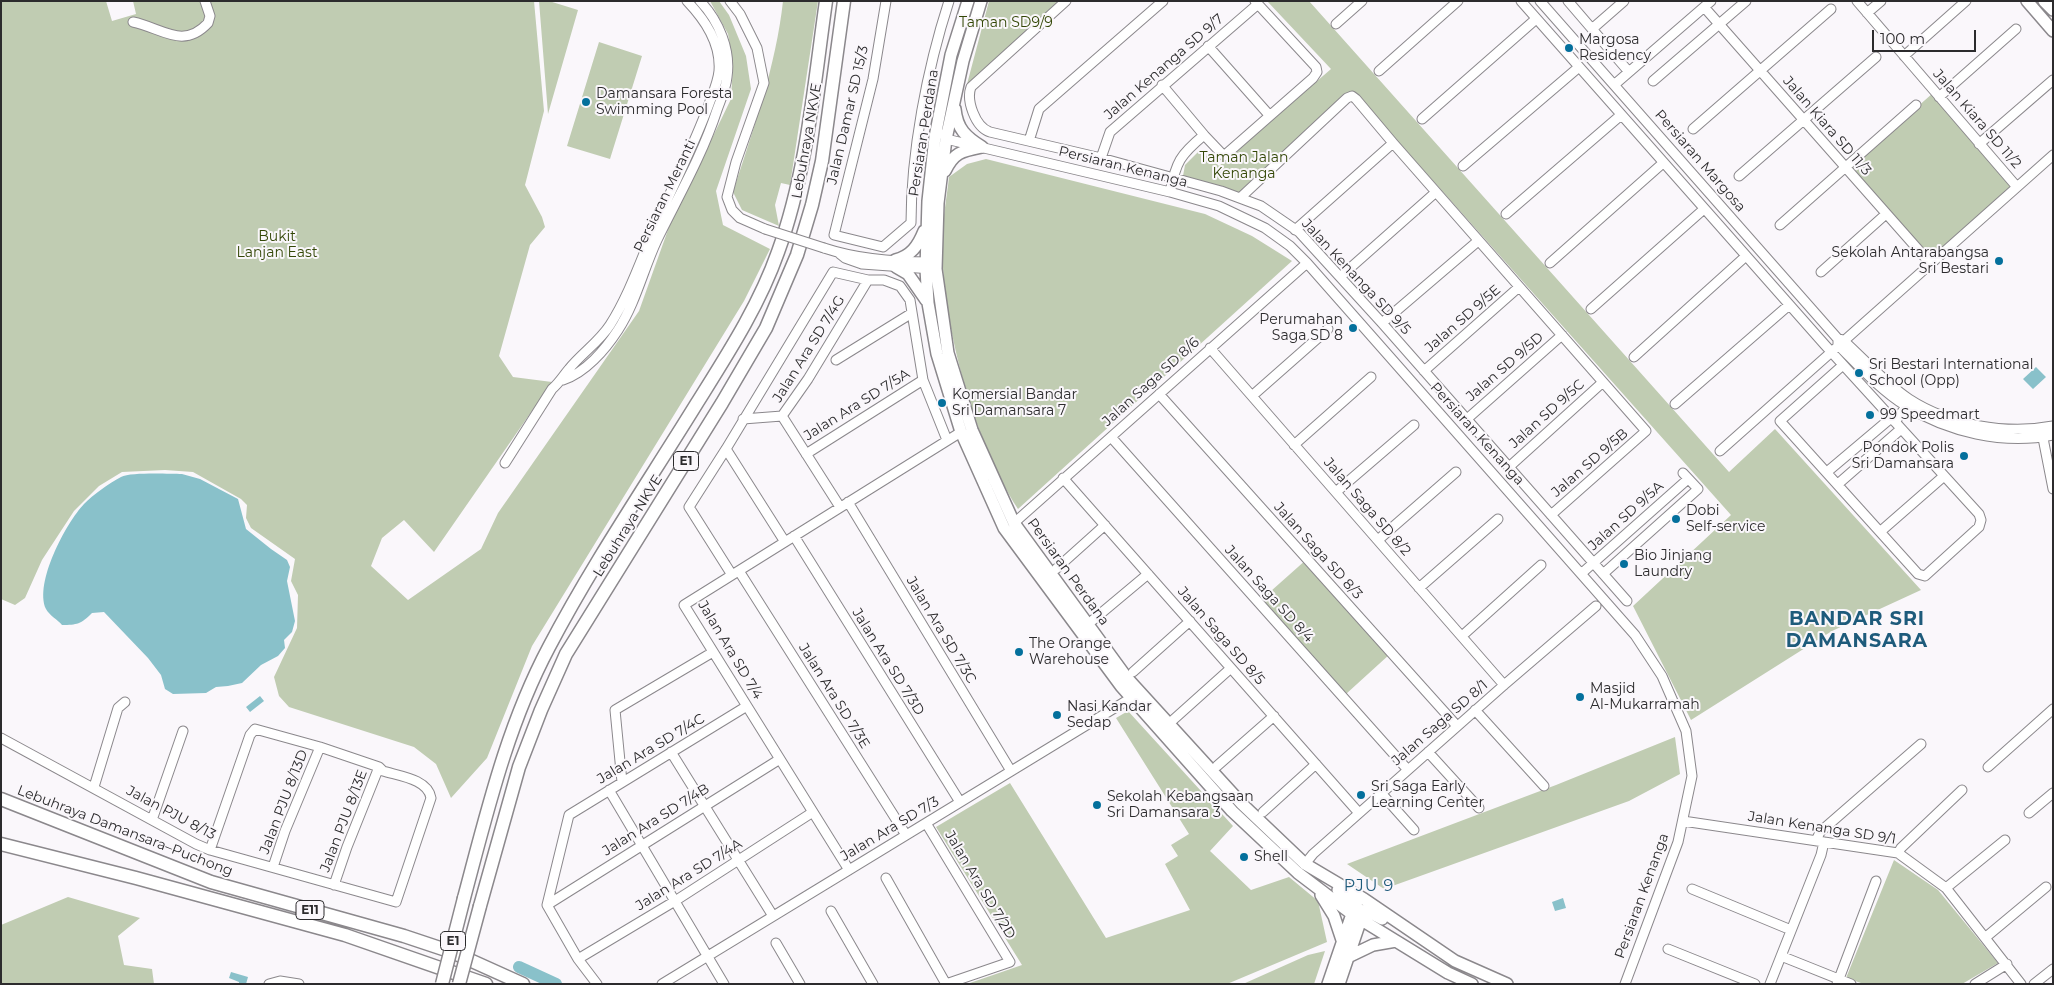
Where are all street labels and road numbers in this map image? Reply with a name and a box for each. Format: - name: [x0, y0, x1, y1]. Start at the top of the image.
- street label: Jalan Kenanga SD 9/7: [1101, 11, 1227, 123]
- street label: Jalan Damar SD 15/3: [824, 44, 872, 186]
- street label: Jalan Kiara SD 11/2: [1929, 66, 2025, 172]
- street label: Persiaran Perdana: [906, 68, 942, 198]
- street label: Jalan Kiara SD 11/3: [1779, 73, 1875, 179]
- street label: Lebuhraya NKVE: [789, 82, 825, 200]
- street label: Persiaran Margosa: [1651, 107, 1749, 215]
- street label: Persiaran Meranti: [630, 137, 700, 255]
- street label: Persiaran Kenanga: [1057, 143, 1189, 191]
- street label: Jalan Kenanga SD 9/5: [1298, 216, 1414, 338]
- street label: Jalan SD 9/5E: [1422, 282, 1504, 356]
- street label: Jalan Ara SD 7/4G: [769, 292, 849, 406]
- street label: Jalan SD 9/5D: [1463, 329, 1547, 405]
- street label: Jalan Saga SD 8/6: [1099, 334, 1203, 430]
- street label: Jalan Ara SD 7/5A: [801, 366, 913, 444]
- street label: Jalan SD 9/5C: [1506, 376, 1588, 452]
- street label: Persiaran Kenanga: [1426, 379, 1528, 489]
- street label: Jalan SD 9/5B: [1548, 425, 1632, 501]
- road number: E1: [674, 452, 698, 471]
- street label: Jalan Saga SD 8/2: [1320, 455, 1414, 559]
- street label: Lebuhraya NKVE: [590, 472, 666, 580]
- street label: Jalan SD 9/5A: [1585, 478, 1667, 554]
- street label: Jalan Saga SD 8/3: [1270, 499, 1366, 603]
- street label: Persiaran Perdana: [1023, 515, 1113, 629]
- street label: Jalan Saga SD 8/4: [1221, 542, 1317, 646]
- street label: Jalan Ara SD 7/3C: [903, 574, 979, 686]
- street label: Jalan Saga SD 8/5: [1174, 584, 1268, 688]
- street label: Jalan Ara SD 7/4: [694, 598, 766, 702]
- street label: Jalan Ara SD 7/3D: [848, 605, 928, 719]
- street label: Jalan Ara SD 7/3E: [795, 640, 873, 752]
- street label: Jalan Saga SD 8/1: [1389, 677, 1491, 769]
- street label: Jalan Ara SD 7/4C: [594, 710, 708, 788]
- street label: Jalan PJU 8/13D: [256, 747, 312, 857]
- street label: Jalan PJU 8/13E: [317, 768, 371, 874]
- street label: Jalan Ara SD 7/4B: [600, 780, 712, 860]
- street label: Lebuhraya Damansara–Puchong: [15, 782, 235, 880]
- street label: Jalan PJU 8/13: [123, 782, 219, 844]
- street label: Jalan Ara SD 7/3: [838, 793, 942, 865]
- street label: Jalan Kenanga SD 9/1: [1747, 808, 1897, 848]
- street label: Jalan Ara SD 7/2D: [941, 828, 1019, 942]
- street label: Persiaran Kenanga: [1611, 831, 1673, 961]
- street label: Jalan Ara SD 7/4A: [633, 836, 745, 914]
- road number: E11: [296, 900, 324, 920]
- road number: E1: [440, 931, 466, 950]

